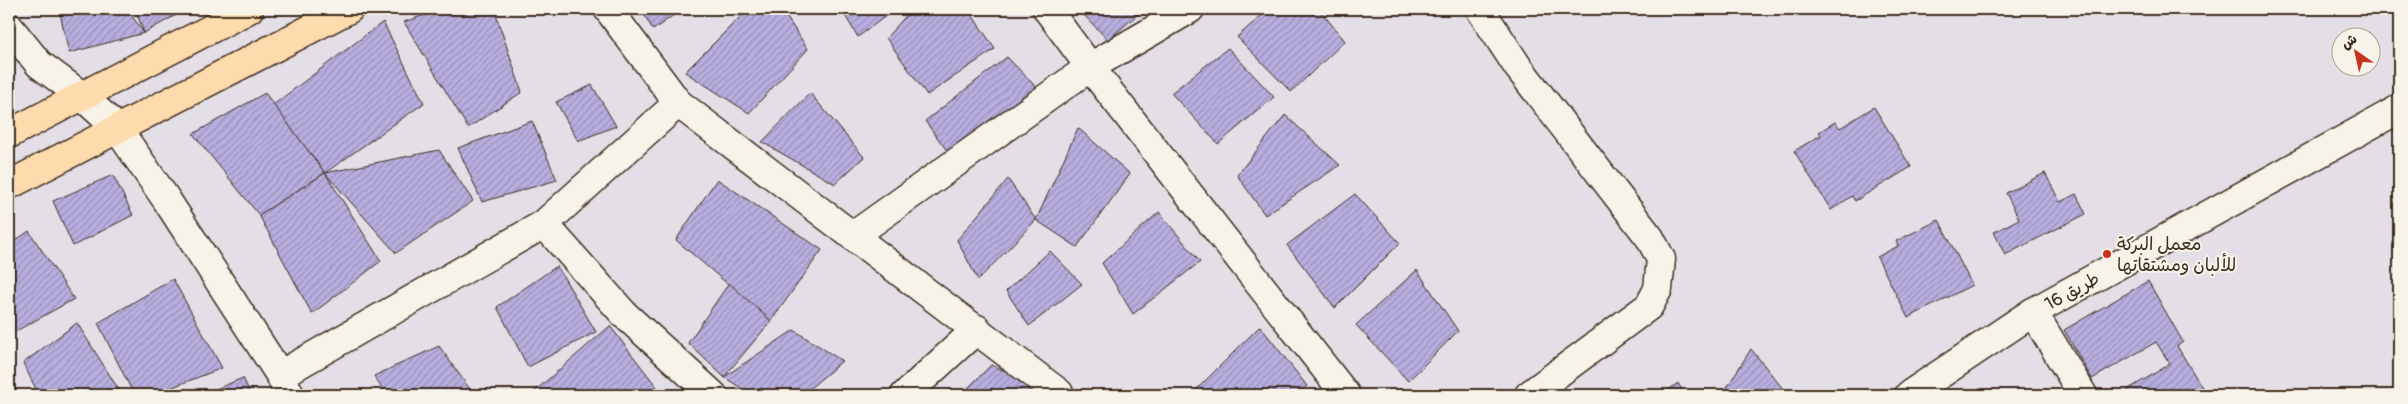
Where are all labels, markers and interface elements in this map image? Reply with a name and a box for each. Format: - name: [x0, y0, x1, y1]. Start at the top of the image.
- north arrow: [2330, 28, 2380, 78]
- text: ش: [2338, 30, 2360, 53]
- place label: معمل البركة للألبان ومشتقاتها: [2117, 233, 2236, 277]
- marker: معمل البركة للألبان ومشتقاتها: [2101, 248, 2113, 260]
- street label: طريق 16: [2041, 267, 2104, 316]

